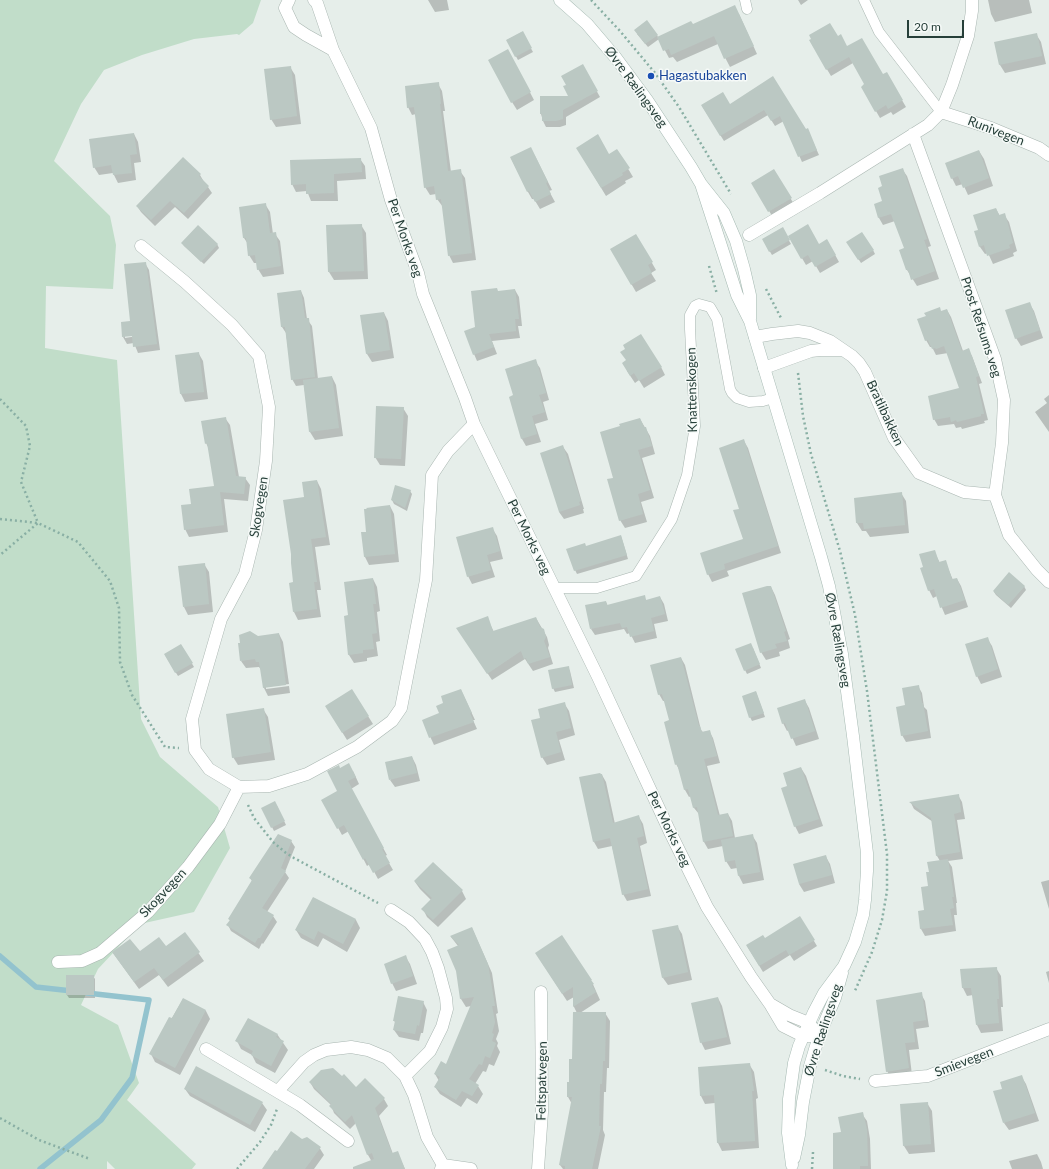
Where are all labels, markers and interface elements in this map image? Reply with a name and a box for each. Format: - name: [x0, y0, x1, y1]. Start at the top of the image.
- scale bar: [909, 12, 966, 38]
- text: 20 m: [914, 19, 941, 34]
- street label: Øvre Rælingsveg: [601, 44, 671, 130]
- place label: Hagastubakken: [659, 68, 747, 84]
- marker: Hagastubakken: [646, 71, 656, 81]
- street label: Runivegen: [965, 113, 1027, 149]
- street label: Per Morks veg: [384, 197, 426, 279]
- street label: Prost Refsums veg: [957, 275, 1005, 379]
- street label: Knattenskogen: [683, 347, 701, 433]
- street label: Bratlibakken: [863, 378, 907, 448]
- street label: Skogvegen: [246, 475, 272, 539]
- street label: Per Morks veg: [504, 497, 554, 577]
- street label: Øvre Rælingsveg: [822, 591, 854, 689]
- street label: Per Morks veg: [644, 789, 694, 869]
- street label: Skogvegen: [136, 865, 190, 921]
- street label: Øvre Rælingsveg: [801, 982, 845, 1078]
- street label: Feltspatvegen: [534, 1041, 550, 1121]
- street label: Smievegen: [932, 1044, 996, 1080]

